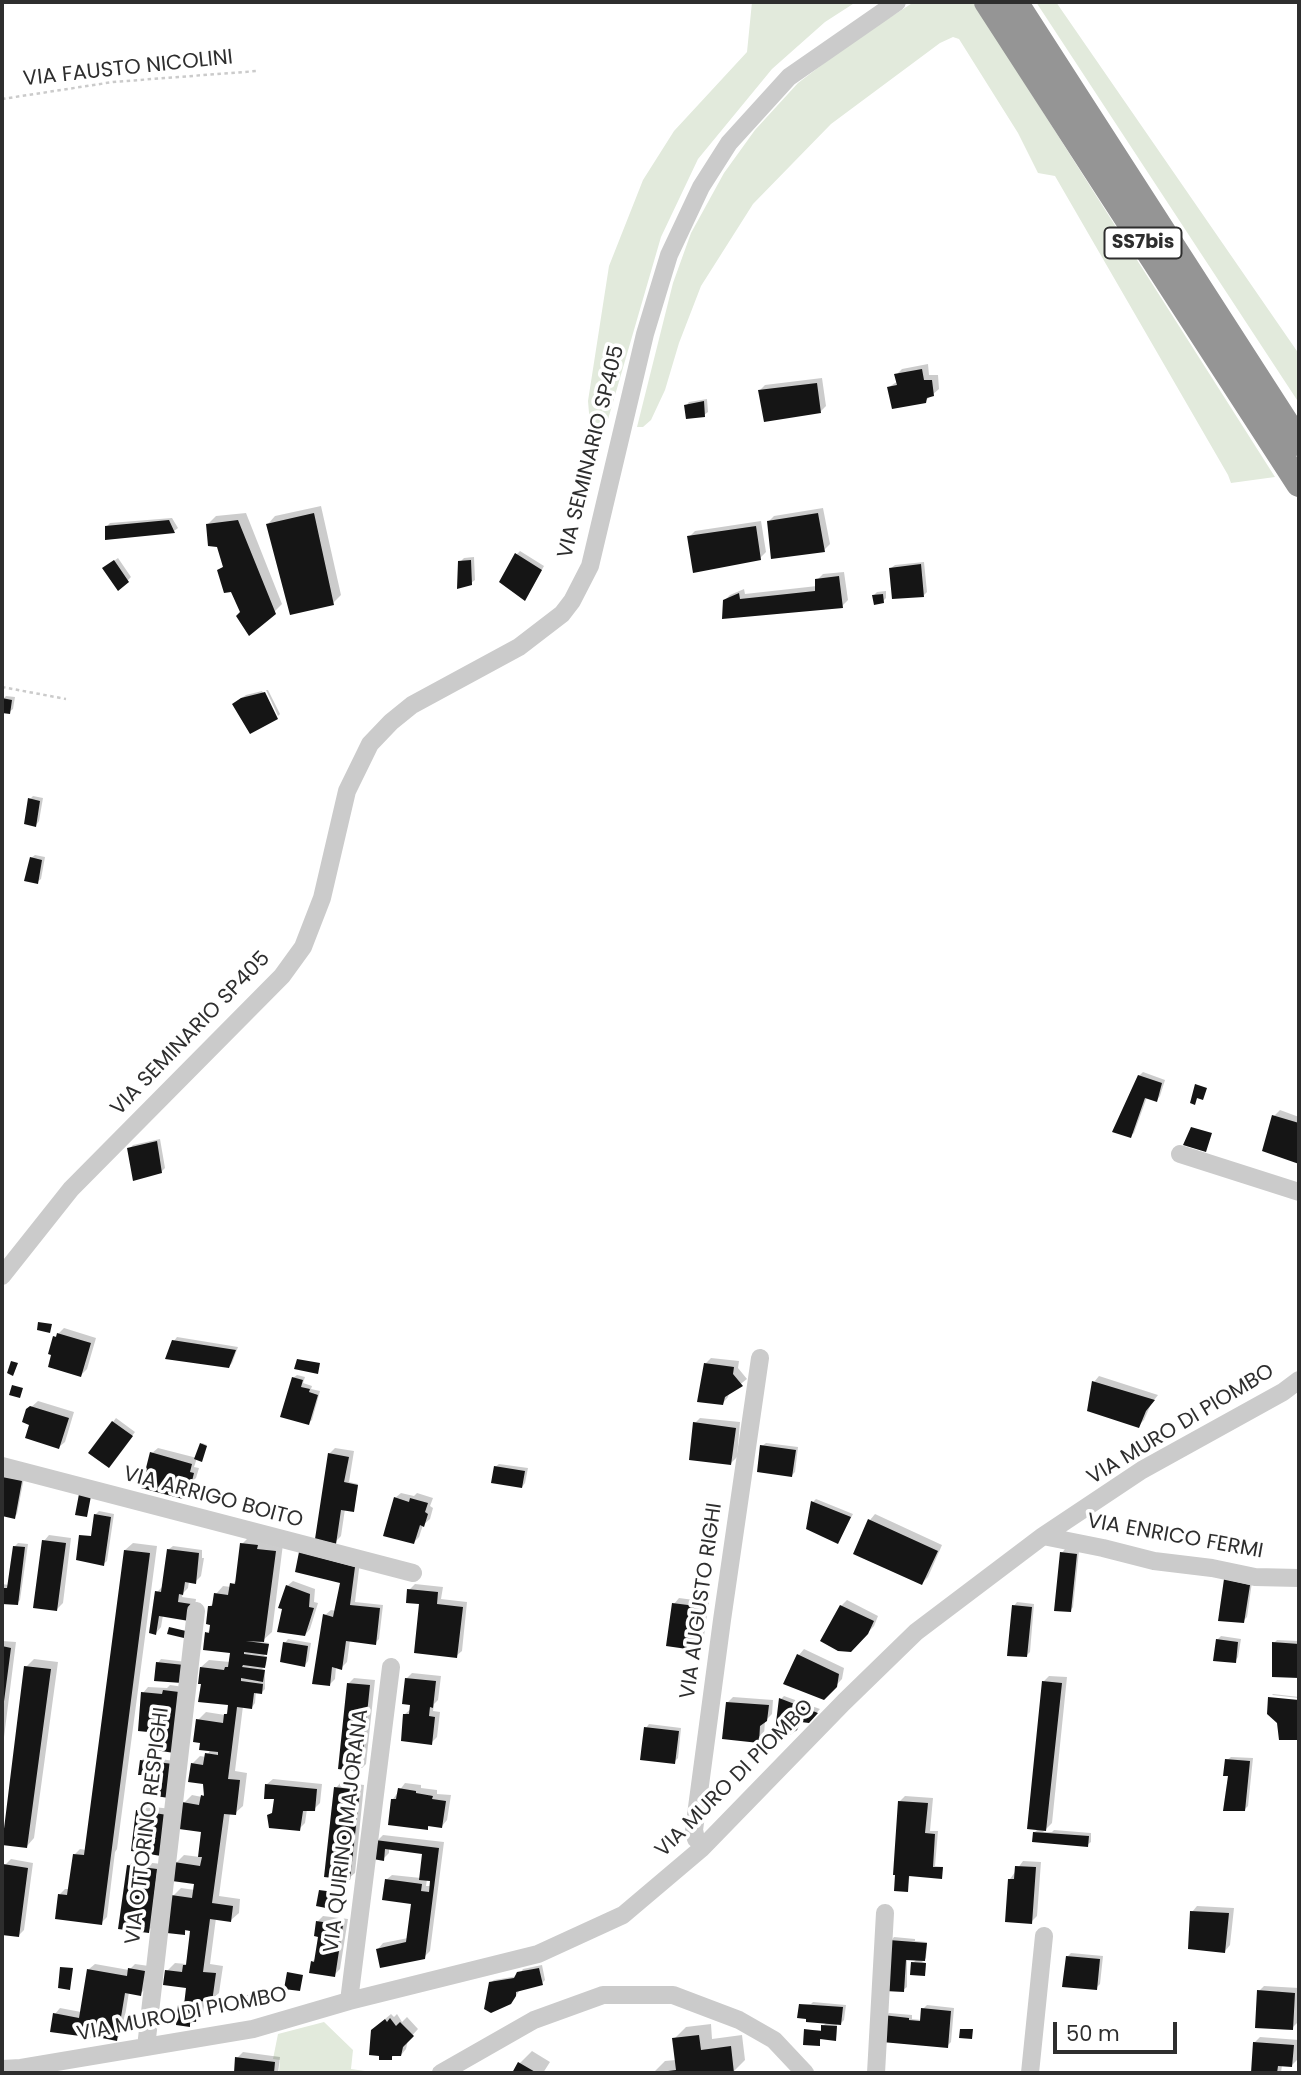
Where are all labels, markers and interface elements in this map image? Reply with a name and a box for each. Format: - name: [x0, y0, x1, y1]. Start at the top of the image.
- street label: VIA FAUSTO NICOLINI: [22, 45, 234, 93]
- road number: SS7bis: [1104, 228, 1182, 258]
- street label: VIA SEMINARIO SP405: [553, 343, 631, 561]
- street label: VIA SEMINARIO SP405: [106, 947, 276, 1121]
- street label: VIA MURO DI PIOMBO: [1083, 1359, 1279, 1491]
- street label: VIA ARRIGO BOITO: [120, 1462, 306, 1534]
- street label: VIA AUGUSTO RIGHI: [676, 1501, 728, 1701]
- street label: VIA ENRICO FERMI: [1085, 1509, 1265, 1565]
- street label: VIA MURO DI PIOMBO: [651, 1695, 819, 1863]
- street label: VIA OTTORINO RESPIGHI: [121, 1706, 175, 1946]
- street label: VIA QUIRINO MAJORANA: [320, 1708, 374, 1954]
- street label: VIA MURO DI PIOMBO: [75, 1982, 289, 2048]
- scale bar: [1056, 2008, 1180, 2052]
- text: 50 m: [1066, 2019, 1120, 2048]

